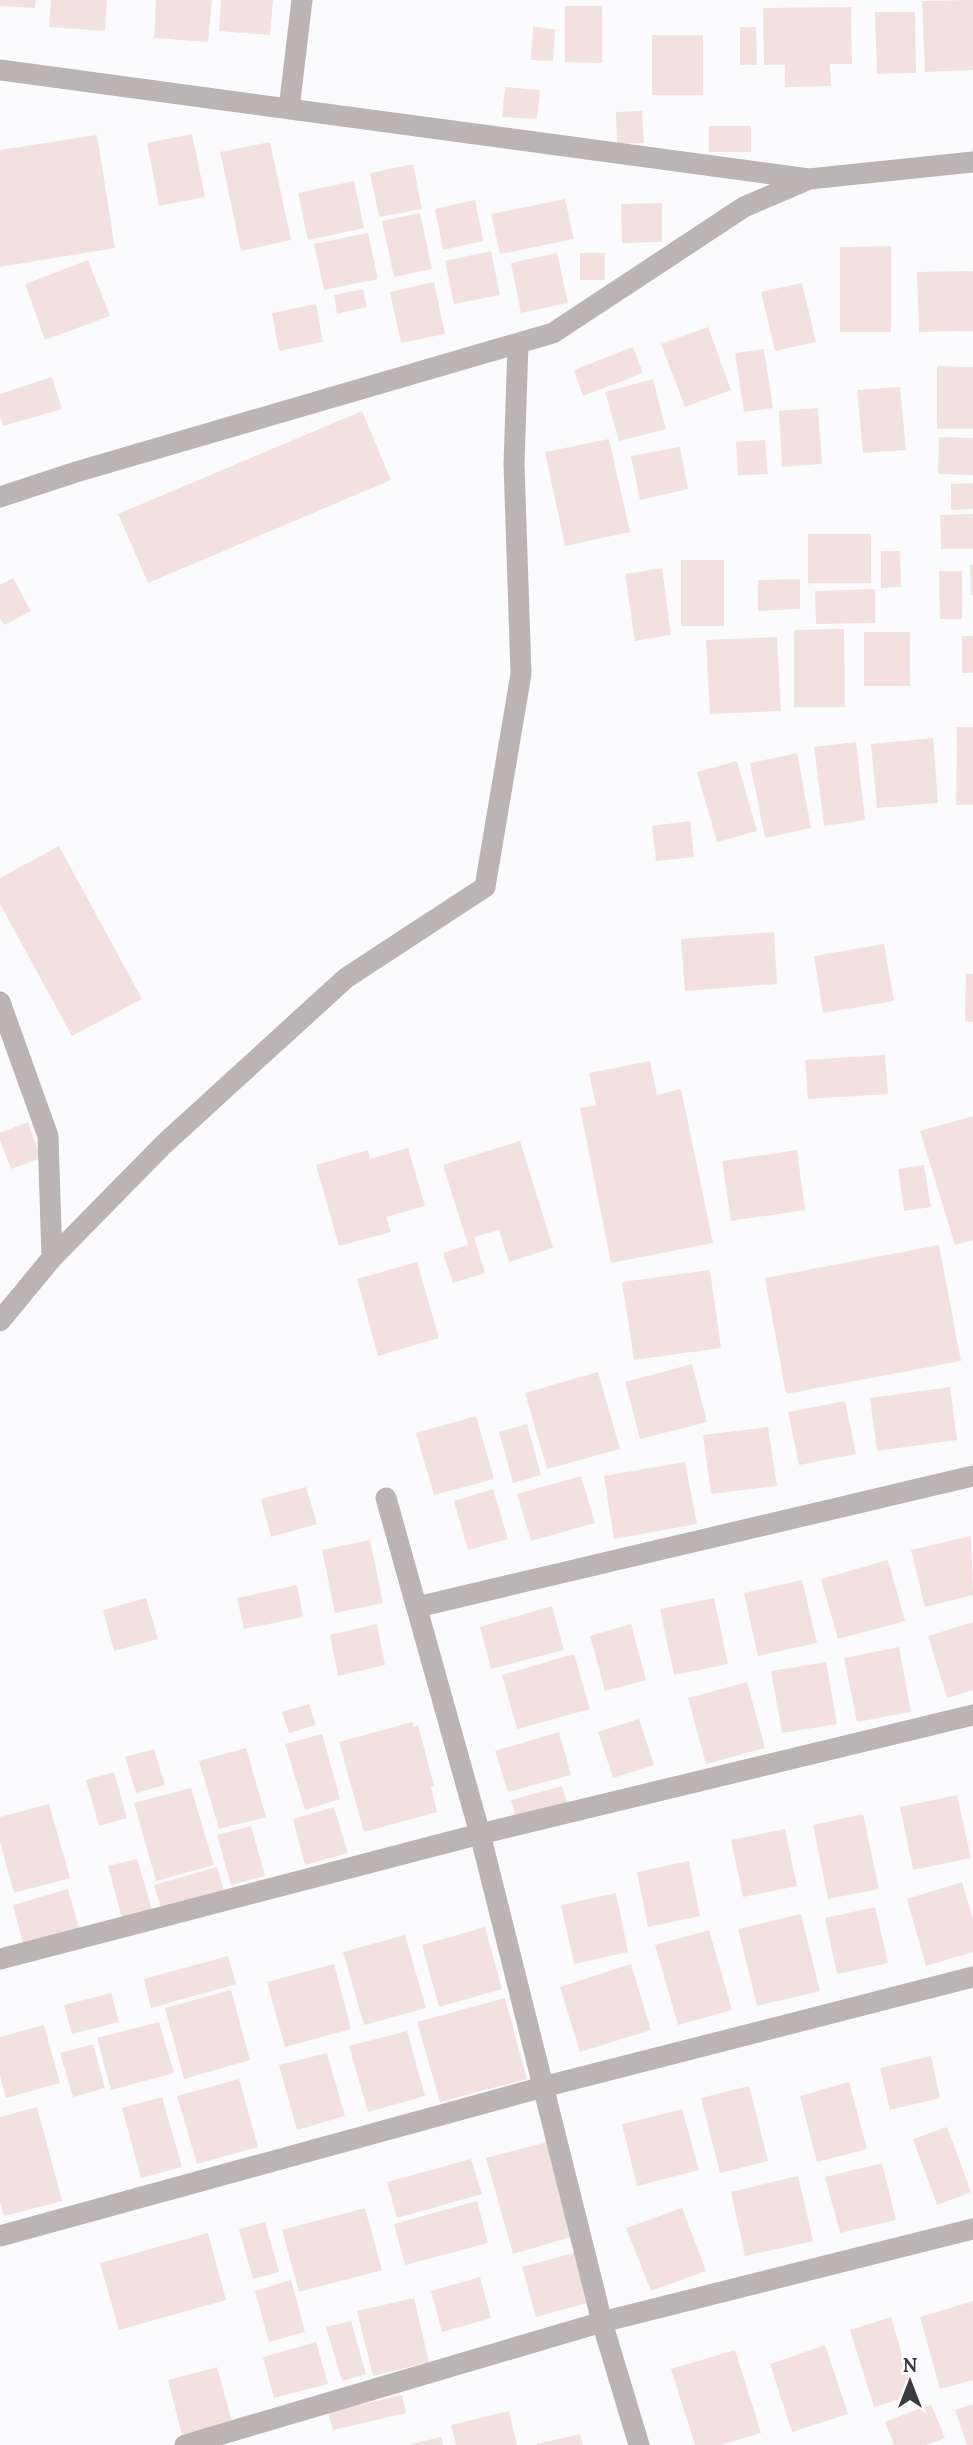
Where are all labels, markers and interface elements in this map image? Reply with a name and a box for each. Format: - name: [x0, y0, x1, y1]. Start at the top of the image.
- north arrow: [875, 2347, 945, 2417]
- text: N: [903, 2353, 918, 2377]

